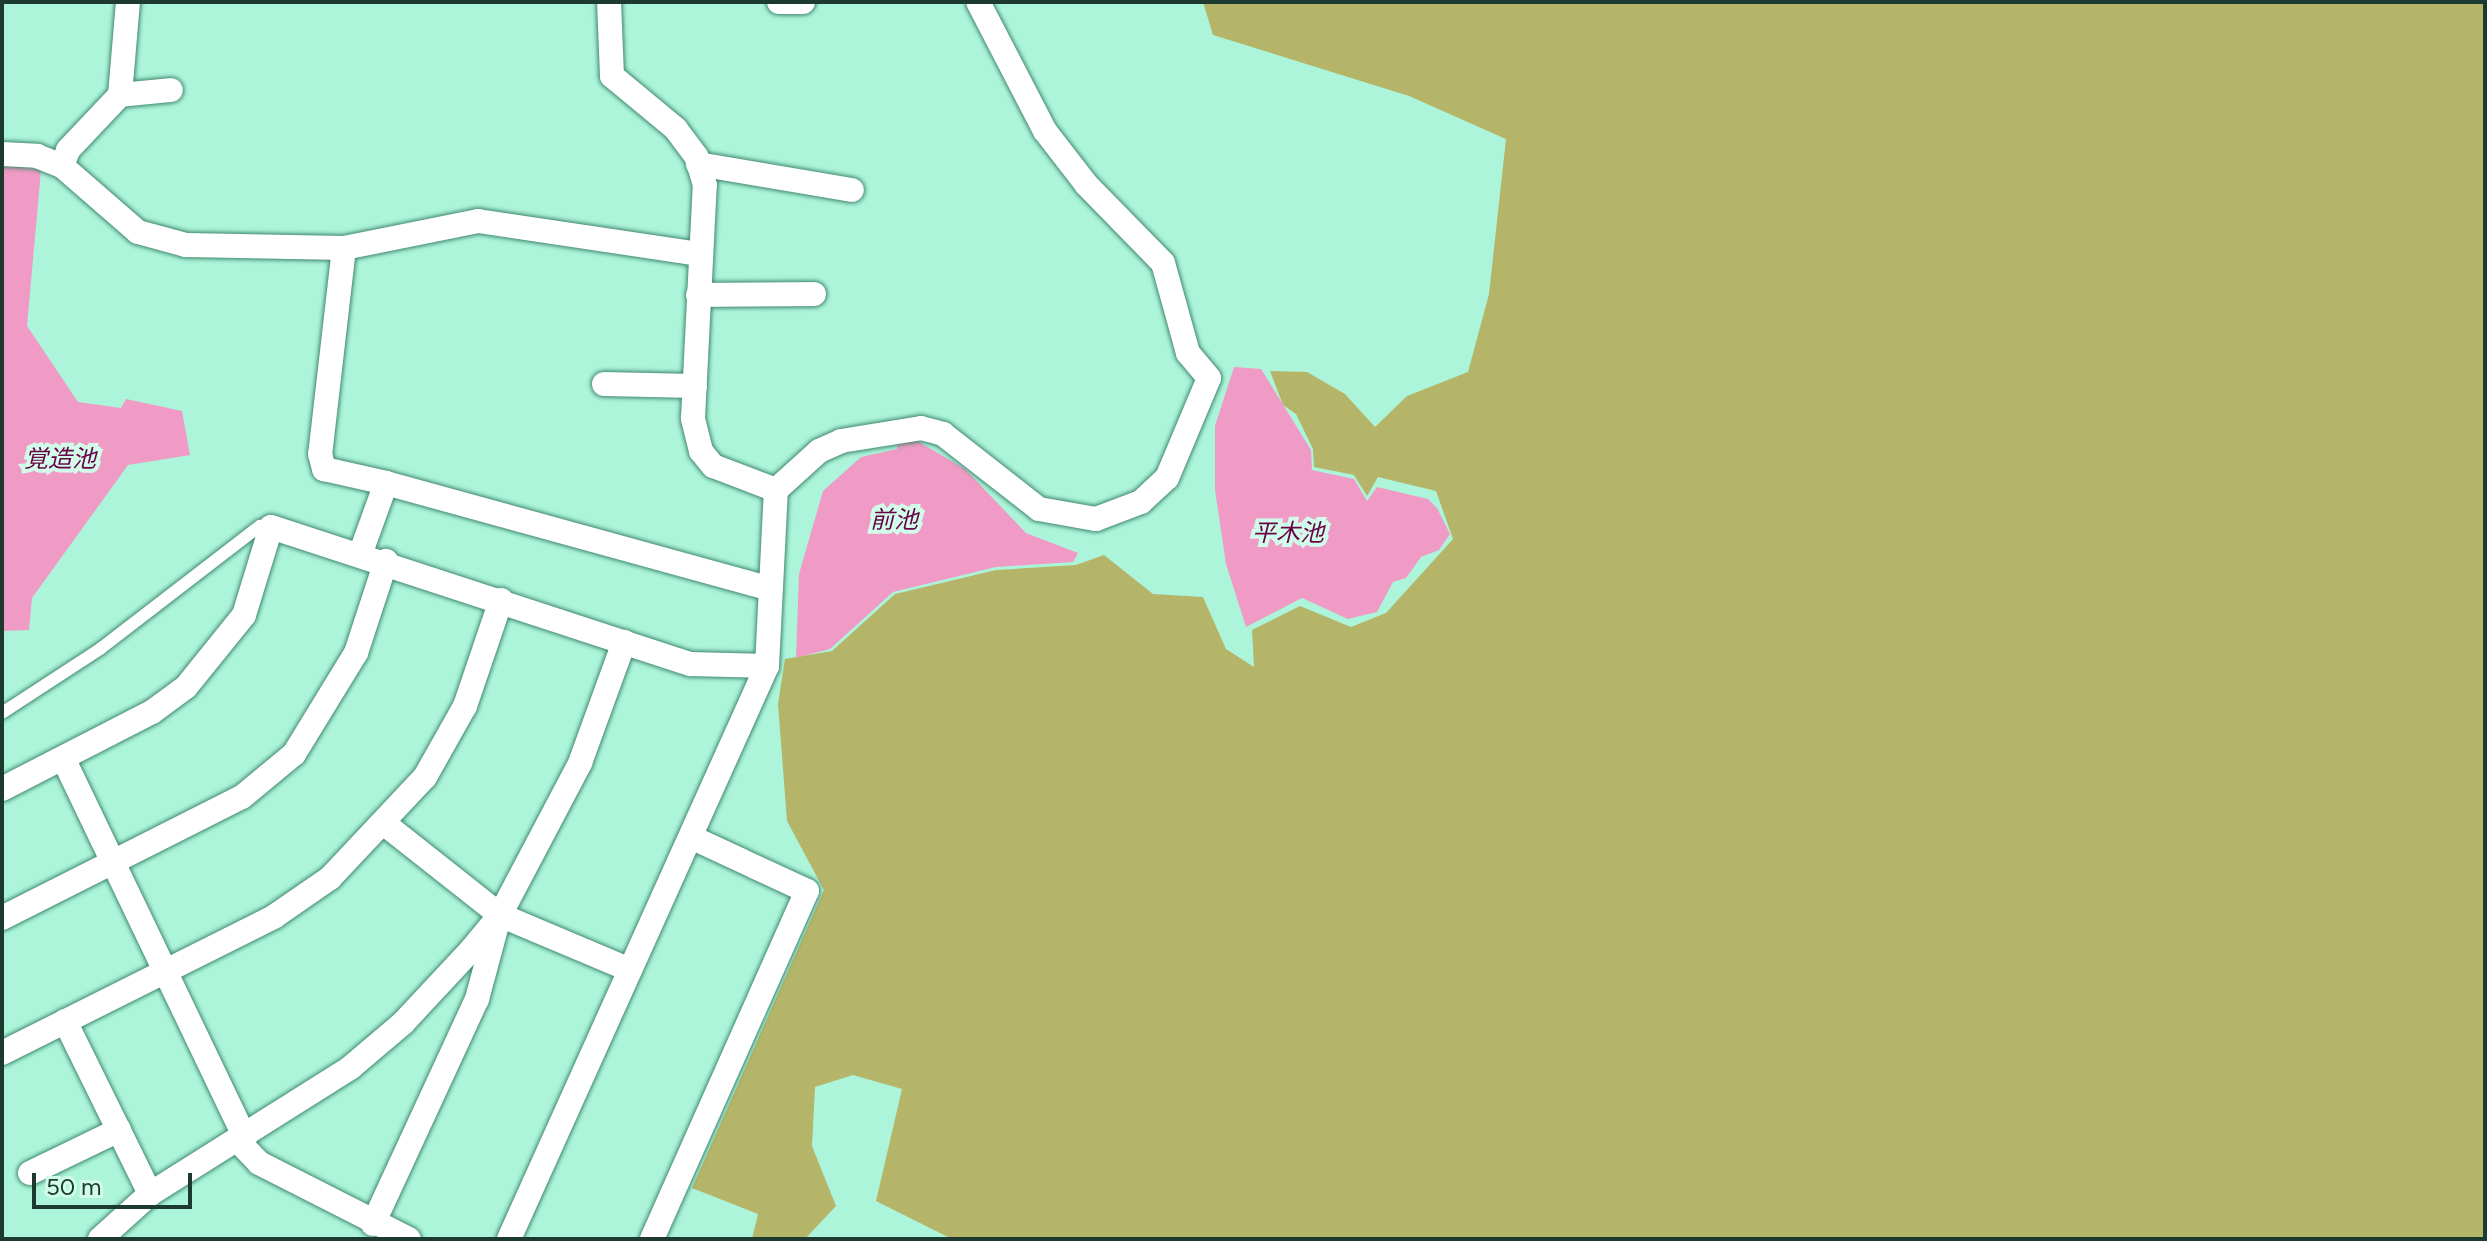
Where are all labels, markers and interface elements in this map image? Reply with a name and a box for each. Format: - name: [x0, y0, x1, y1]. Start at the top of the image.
- water label: 覚造池: [24, 445, 96, 473]
- water label: 前池: [870, 506, 918, 534]
- water label: 平木池: [1252, 519, 1324, 547]
- scale bar: [36, 1157, 196, 1207]
- text: 50 m: [46, 1172, 102, 1201]

